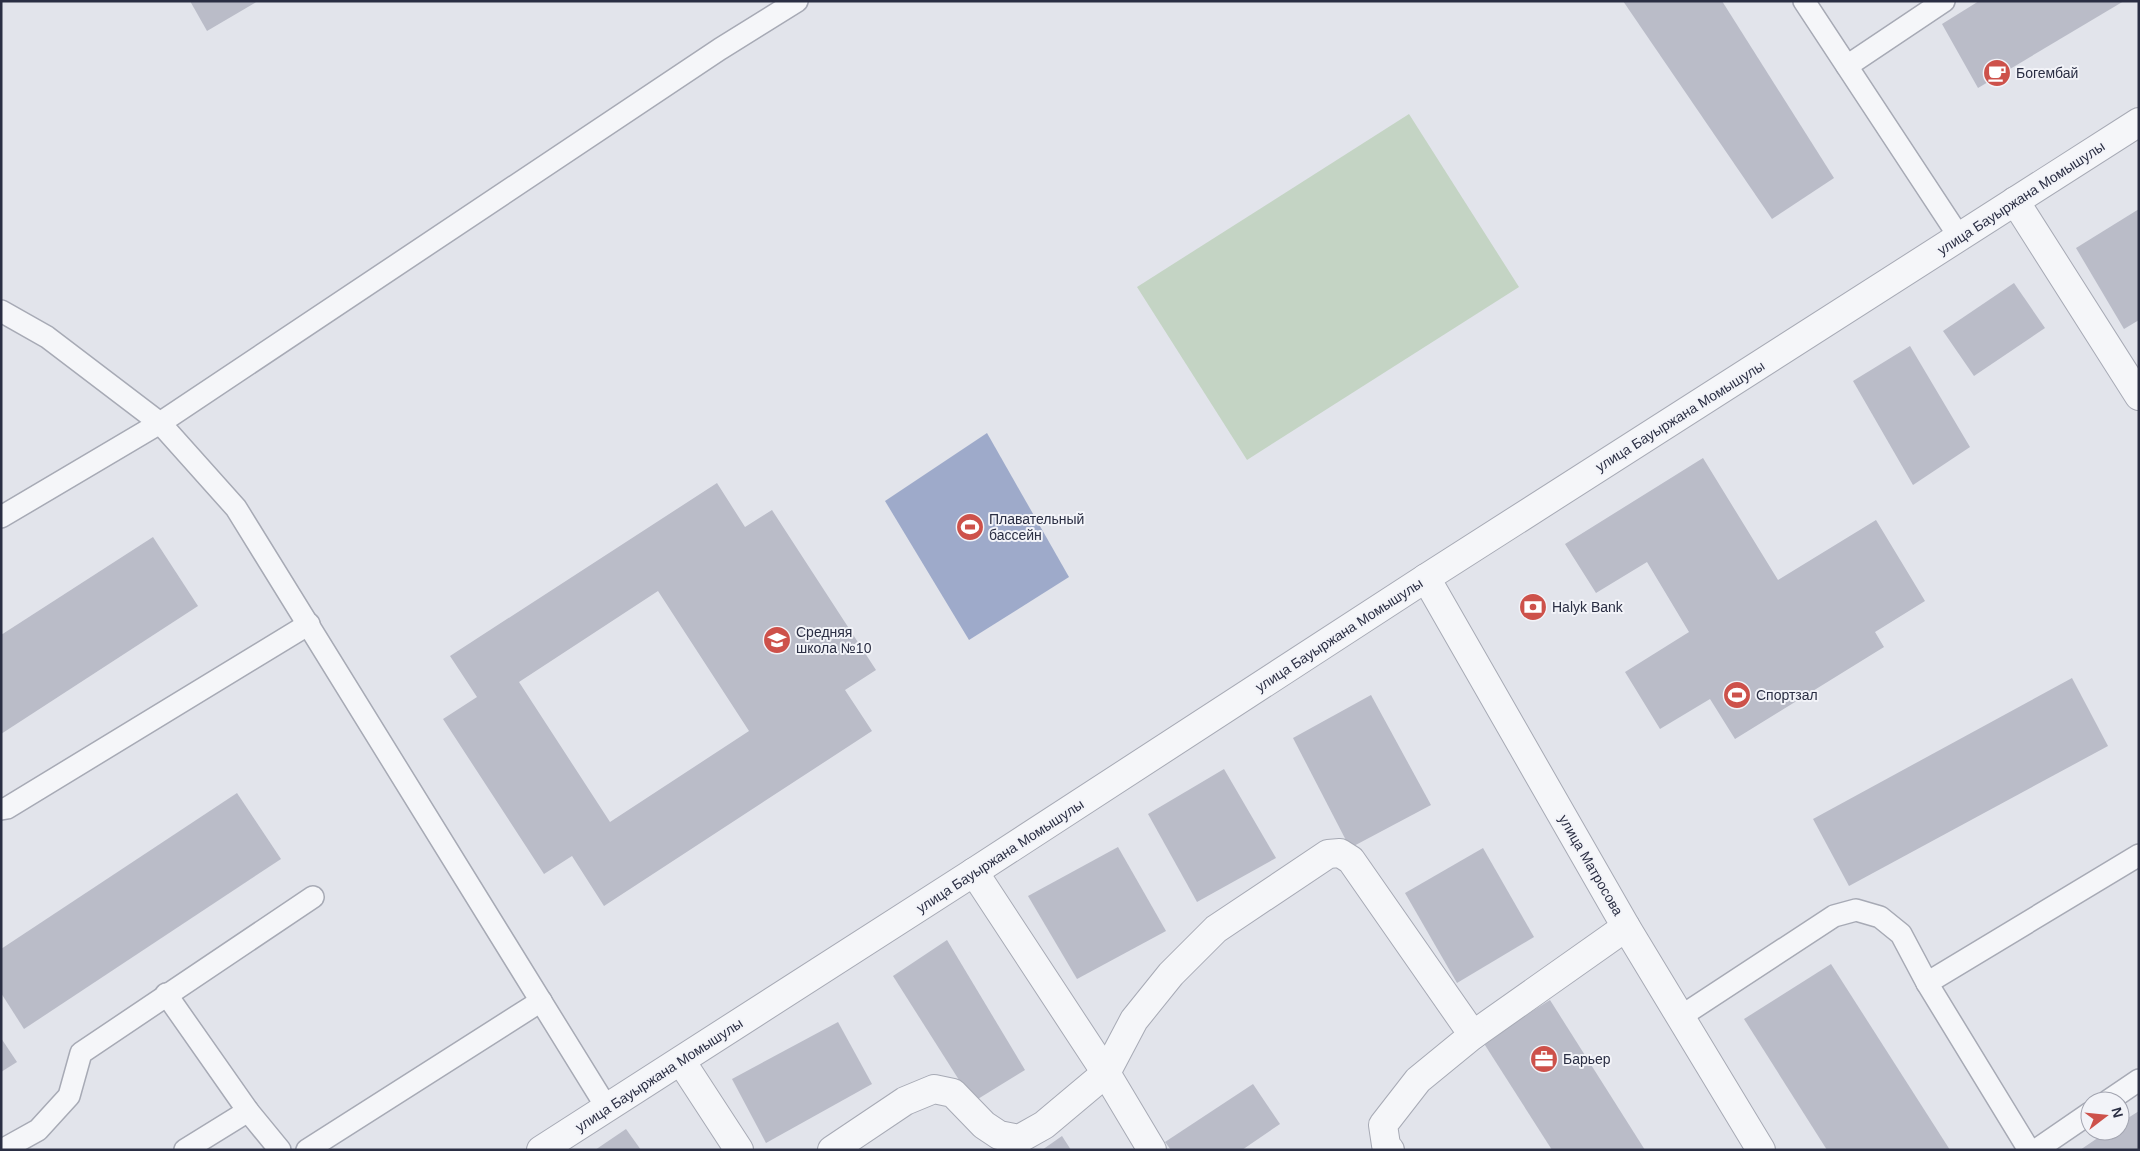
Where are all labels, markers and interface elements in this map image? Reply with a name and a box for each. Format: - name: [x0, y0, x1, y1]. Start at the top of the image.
- cafe icon: Богембай: [1982, 58, 2012, 88]
- place label: Богембай: [2016, 65, 2078, 81]
- street label: улица Бауыржана Момышулы: [1934, 138, 2108, 258]
- street label: улица Бауыржана Момышулы: [1593, 357, 1767, 475]
- place label: Плавательный бассейн: [989, 511, 1084, 543]
- sports icon: Плавательный бассейн: [955, 512, 985, 542]
- street label: улица Бауыржана Момышулы: [1252, 575, 1426, 695]
- bank icon: Halyk Bank: [1518, 592, 1548, 622]
- place label: Halyk Bank: [1552, 599, 1624, 615]
- place label: Средняя школа №10: [796, 624, 872, 656]
- school or university icon: Средняя школа №10: [762, 625, 792, 655]
- sports icon: Спортзал: [1722, 680, 1752, 710]
- place label: Спортзал: [1756, 687, 1818, 703]
- street label: улица Бауыржана Момышулы: [913, 796, 1087, 916]
- street label: улица Матросова: [1556, 812, 1626, 918]
- street label: улица Бауыржана Момышулы: [572, 1015, 746, 1135]
- office icon: Барьер: [1529, 1044, 1559, 1074]
- place label: Барьер: [1563, 1051, 1611, 1067]
- north arrow: [2080, 1091, 2130, 1141]
- text: N: [2108, 1105, 2127, 1119]

